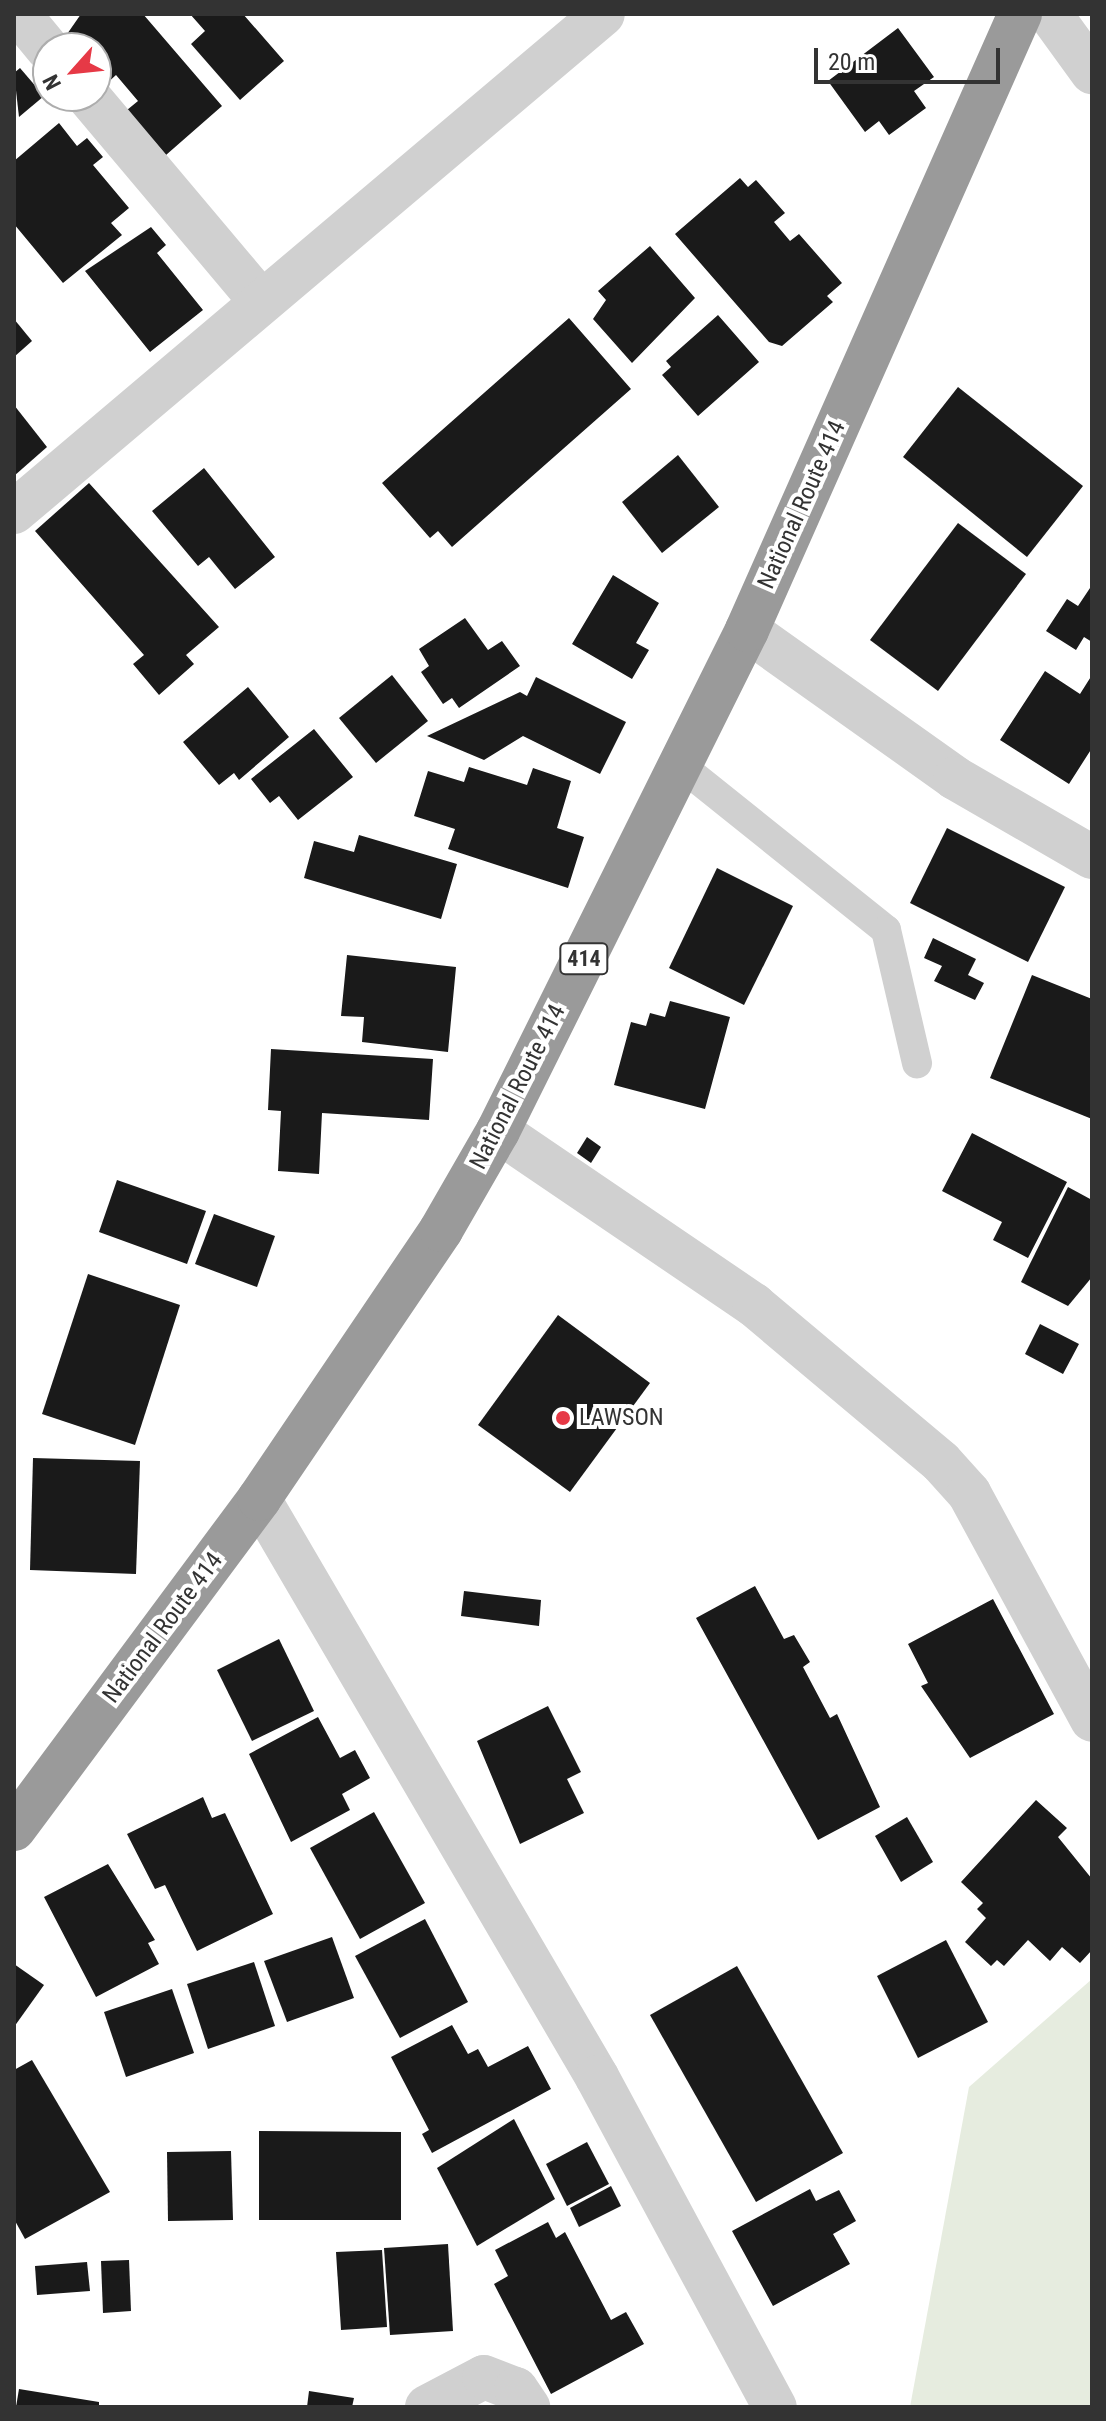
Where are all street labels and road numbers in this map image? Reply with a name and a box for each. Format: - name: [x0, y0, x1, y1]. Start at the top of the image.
- street label: National Route 414: [752, 416, 852, 594]
- road number: 414: [558, 941, 610, 977]
- street label: National Route 414: [464, 1000, 572, 1174]
- street label: National Route 414: [97, 1547, 229, 1709]

